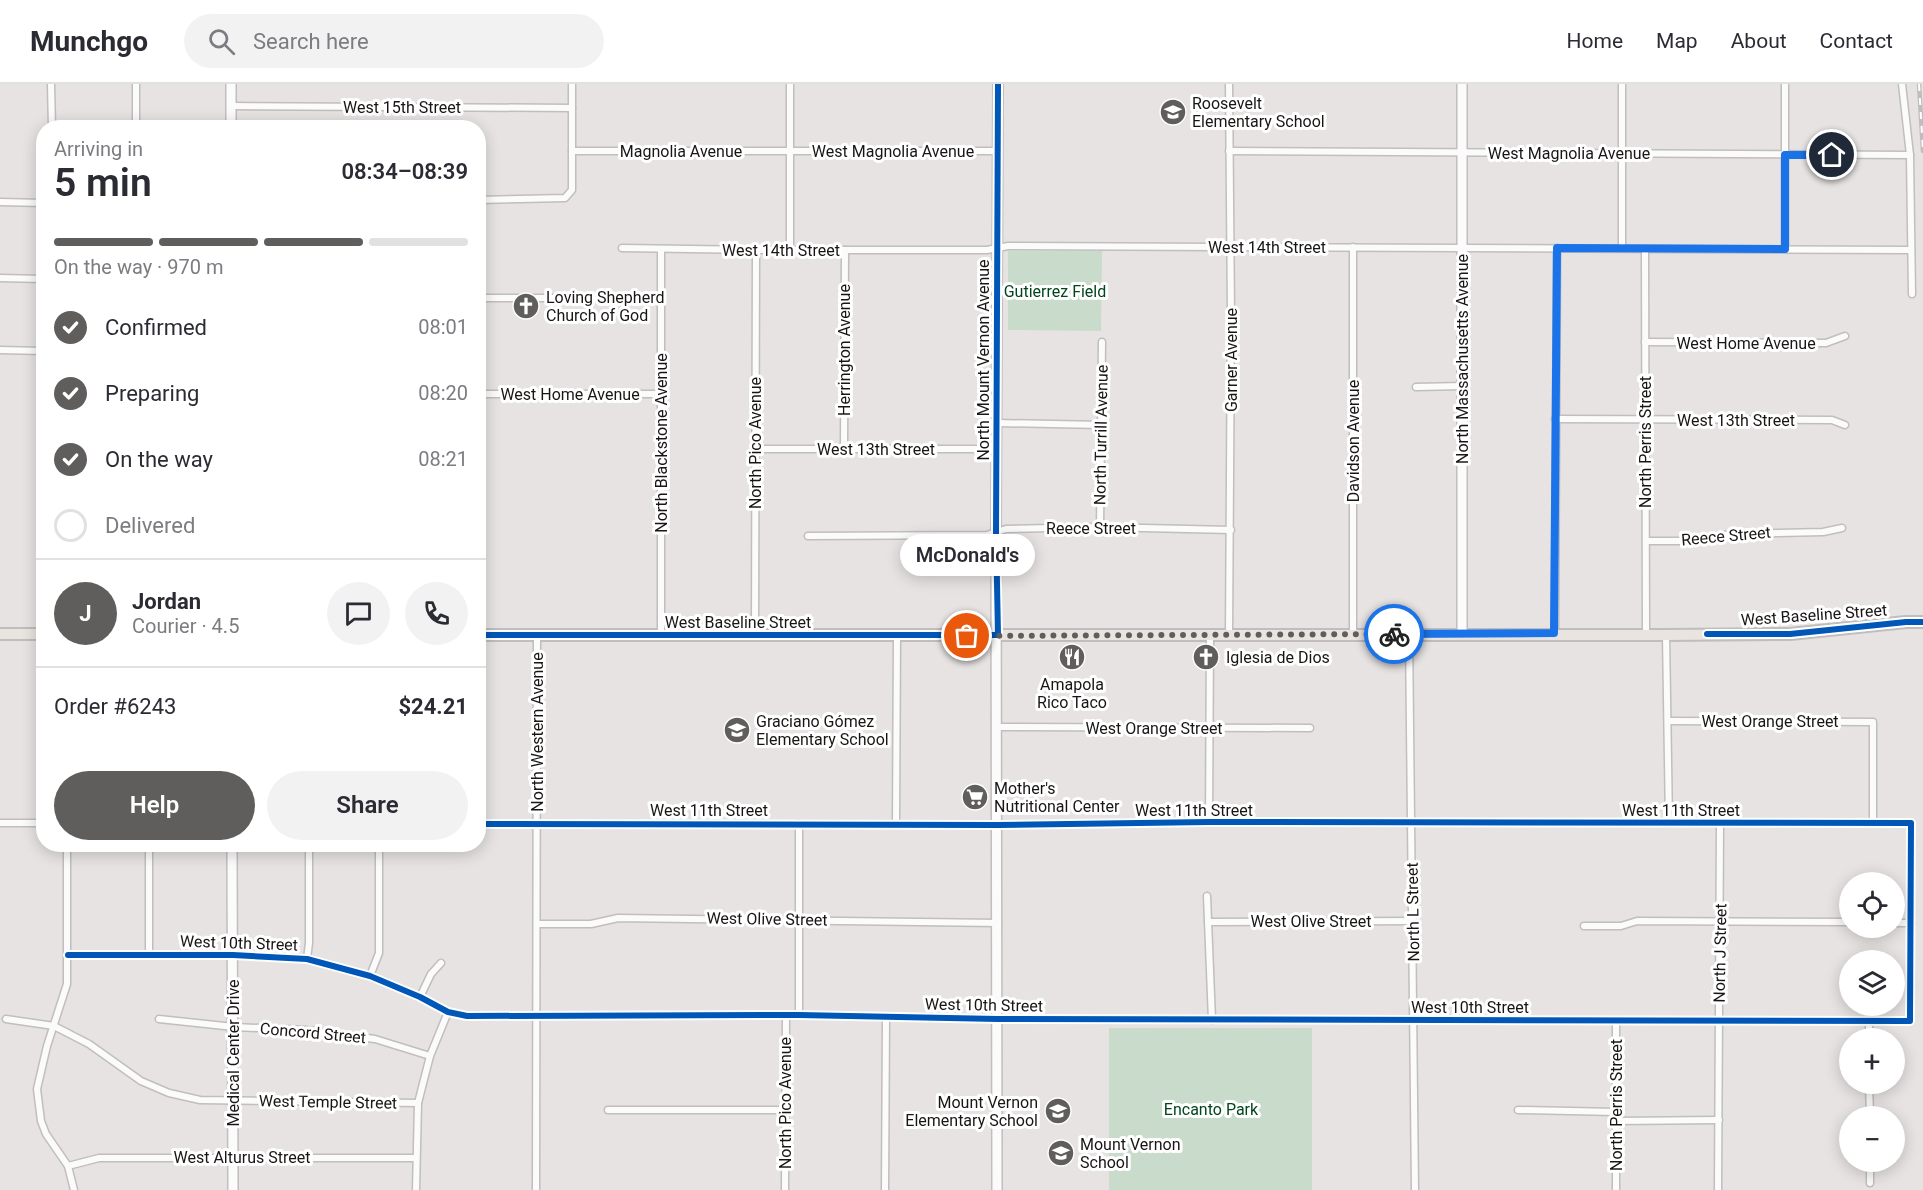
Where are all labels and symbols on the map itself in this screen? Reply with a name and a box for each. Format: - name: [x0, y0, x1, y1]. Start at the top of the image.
- place label: Roosevelt Elementary School: [1192, 94, 1325, 131]
- school or university icon: Roosevelt Elementary School: [1158, 97, 1188, 127]
- street label: West 15th Street: [343, 98, 461, 117]
- pin: [1806, 129, 1857, 180]
- street label: Magnolia Avenue: [620, 142, 742, 161]
- street label: West Magnolia Avenue: [812, 142, 974, 161]
- street label: West Magnolia Avenue: [1488, 144, 1650, 163]
- street label: West 14th Street: [1208, 238, 1326, 257]
- street label: West 14th Street: [722, 241, 840, 260]
- street label: North Massachusetts Avenue: [1453, 254, 1472, 464]
- street label: North Mount Vernon Avenue: [974, 259, 993, 461]
- park label: Gutierrez Field: [1004, 282, 1106, 301]
- street label: Herrington Avenue: [835, 284, 854, 416]
- place label: Loving Shepherd Church of God: [546, 288, 664, 325]
- church icon: Loving Shepherd Church of God: [511, 291, 541, 321]
- street label: Garner Avenue: [1222, 308, 1241, 412]
- street label: West Home Avenue: [1676, 334, 1816, 353]
- street label: North Blackstone Avenue: [652, 353, 671, 533]
- street label: North Turrill Avenue: [1090, 365, 1112, 505]
- street label: North Perris Street: [1636, 376, 1655, 508]
- street label: North Pico Avenue: [746, 377, 765, 509]
- street label: Davidson Avenue: [1344, 380, 1363, 502]
- street label: West Home Avenue: [500, 385, 640, 404]
- street label: West 13th Street: [1677, 411, 1795, 430]
- street label: West 13th Street: [817, 440, 935, 459]
- street label: Reece Street: [1046, 519, 1136, 538]
- street label: Reece Street: [1680, 523, 1772, 549]
- callout: McDonald's: [900, 534, 1034, 576]
- street label: West Baseline Street: [1740, 600, 1888, 630]
- courier: [1364, 604, 1424, 664]
- pin: [941, 610, 992, 661]
- street label: West Baseline Street: [665, 613, 811, 632]
- restaurant icon: Amapola Rico Taco: [1057, 642, 1087, 672]
- church icon: Iglesia de Dios: [1191, 642, 1221, 672]
- place label: Iglesia de Dios: [1226, 648, 1330, 667]
- street label: North Western Avenue: [528, 652, 547, 812]
- place label: Amapola Rico Taco: [1037, 675, 1107, 712]
- place label: Graciano Gómez Elementary School: [756, 712, 889, 749]
- street label: West Orange Street: [1701, 712, 1839, 731]
- school or university icon: Graciano Gómez Elementary School: [722, 715, 752, 745]
- street label: West Orange Street: [1085, 719, 1223, 738]
- place label: Mother's Nutritional Center: [994, 779, 1120, 816]
- supermarket icon: Mother's Nutritional Center: [960, 782, 990, 812]
- street label: West 11th Street: [650, 801, 768, 820]
- street label: West 11th Street: [1135, 801, 1253, 820]
- street label: West 11th Street: [1622, 801, 1740, 820]
- street label: North L Street: [1403, 862, 1423, 962]
- street label: North J Street: [1710, 903, 1730, 1003]
- street label: West Olive Street: [706, 908, 828, 930]
- street label: West Olive Street: [1251, 912, 1372, 931]
- street label: West 10th Street: [180, 931, 298, 955]
- street label: Medical Center Drive: [224, 979, 243, 1127]
- street label: West 10th Street: [925, 994, 1043, 1016]
- street label: West 10th Street: [1411, 998, 1529, 1017]
- street label: Concord Street: [259, 1019, 367, 1047]
- street label: North Pico Avenue: [776, 1037, 795, 1169]
- street label: North Perris Street: [1607, 1039, 1626, 1171]
- street label: West Temple Street: [259, 1091, 397, 1113]
- place label: Mount Vernon Elementary School: [905, 1093, 1038, 1130]
- school or university icon: Mount Vernon Elementary School: [1043, 1096, 1073, 1126]
- park label: Encanto Park: [1164, 1100, 1259, 1119]
- place label: Mount Vernon School: [1080, 1135, 1181, 1172]
- school or university icon: Mount Vernon School: [1046, 1138, 1076, 1168]
- street label: West Alturus Street: [174, 1148, 310, 1167]

